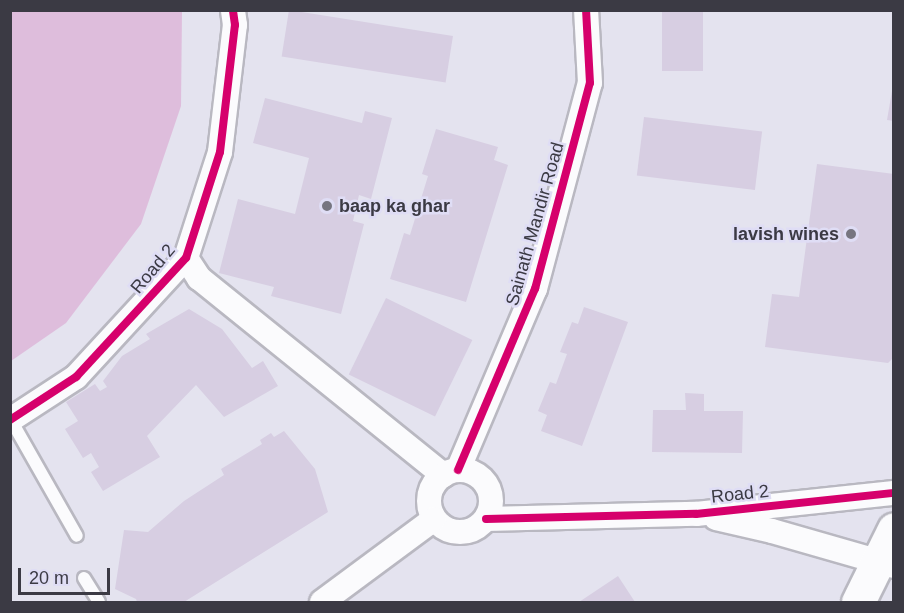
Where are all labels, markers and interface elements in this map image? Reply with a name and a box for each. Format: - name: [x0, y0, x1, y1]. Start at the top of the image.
- street label: Sainath Mandir Road: [501, 140, 569, 308]
- place label: baap ka ghar: [339, 195, 450, 217]
- marker: baap ka ghar: [320, 199, 334, 213]
- place label: lavish wines: [733, 223, 839, 245]
- marker: lavish wines: [844, 227, 858, 241]
- street label: Road 2: [126, 240, 180, 298]
- street label: Road 2: [710, 480, 770, 508]
- scale bar: [21, 556, 112, 594]
- text: 20 m: [29, 568, 69, 588]

